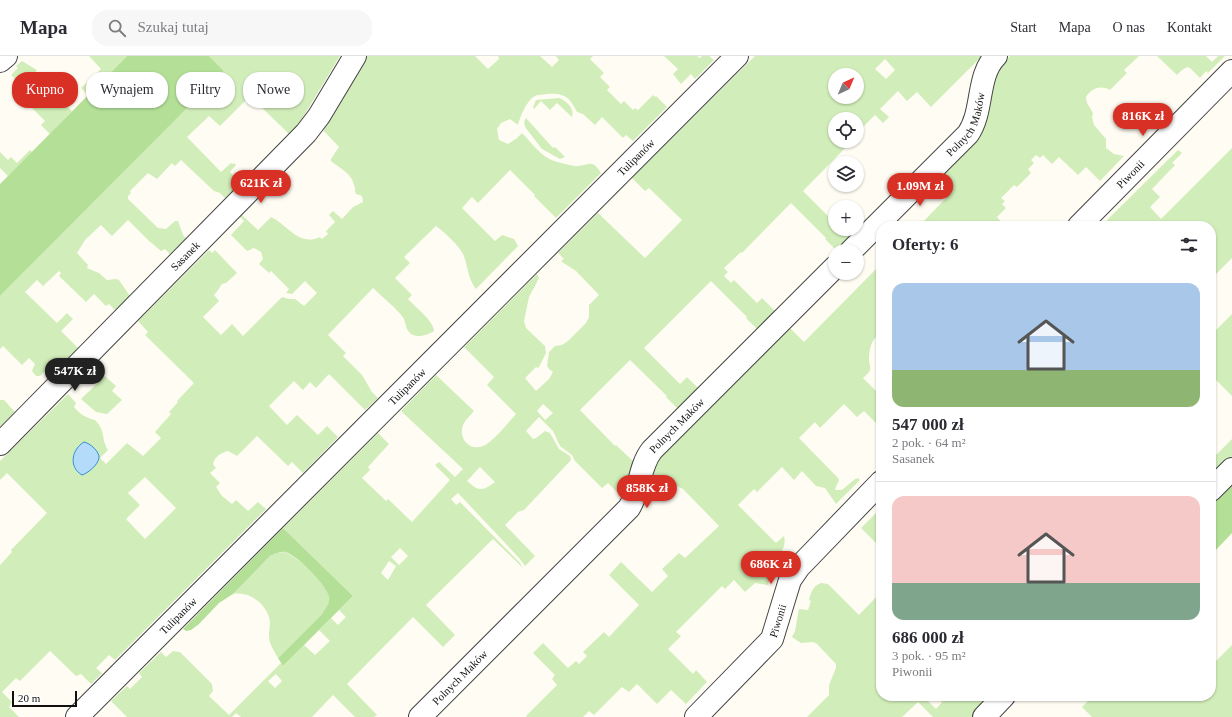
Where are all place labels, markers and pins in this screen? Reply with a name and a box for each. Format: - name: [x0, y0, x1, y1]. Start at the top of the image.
- pin: 816K zł: [1106, 103, 1180, 137]
- pin: 621K zł: [224, 170, 298, 204]
- pin: 1.09M zł: [879, 173, 961, 207]
- pin: 547K zł: [38, 358, 112, 392]
- pin: 858K zł: [610, 475, 684, 509]
- pin: 686K zł: [734, 551, 808, 585]

